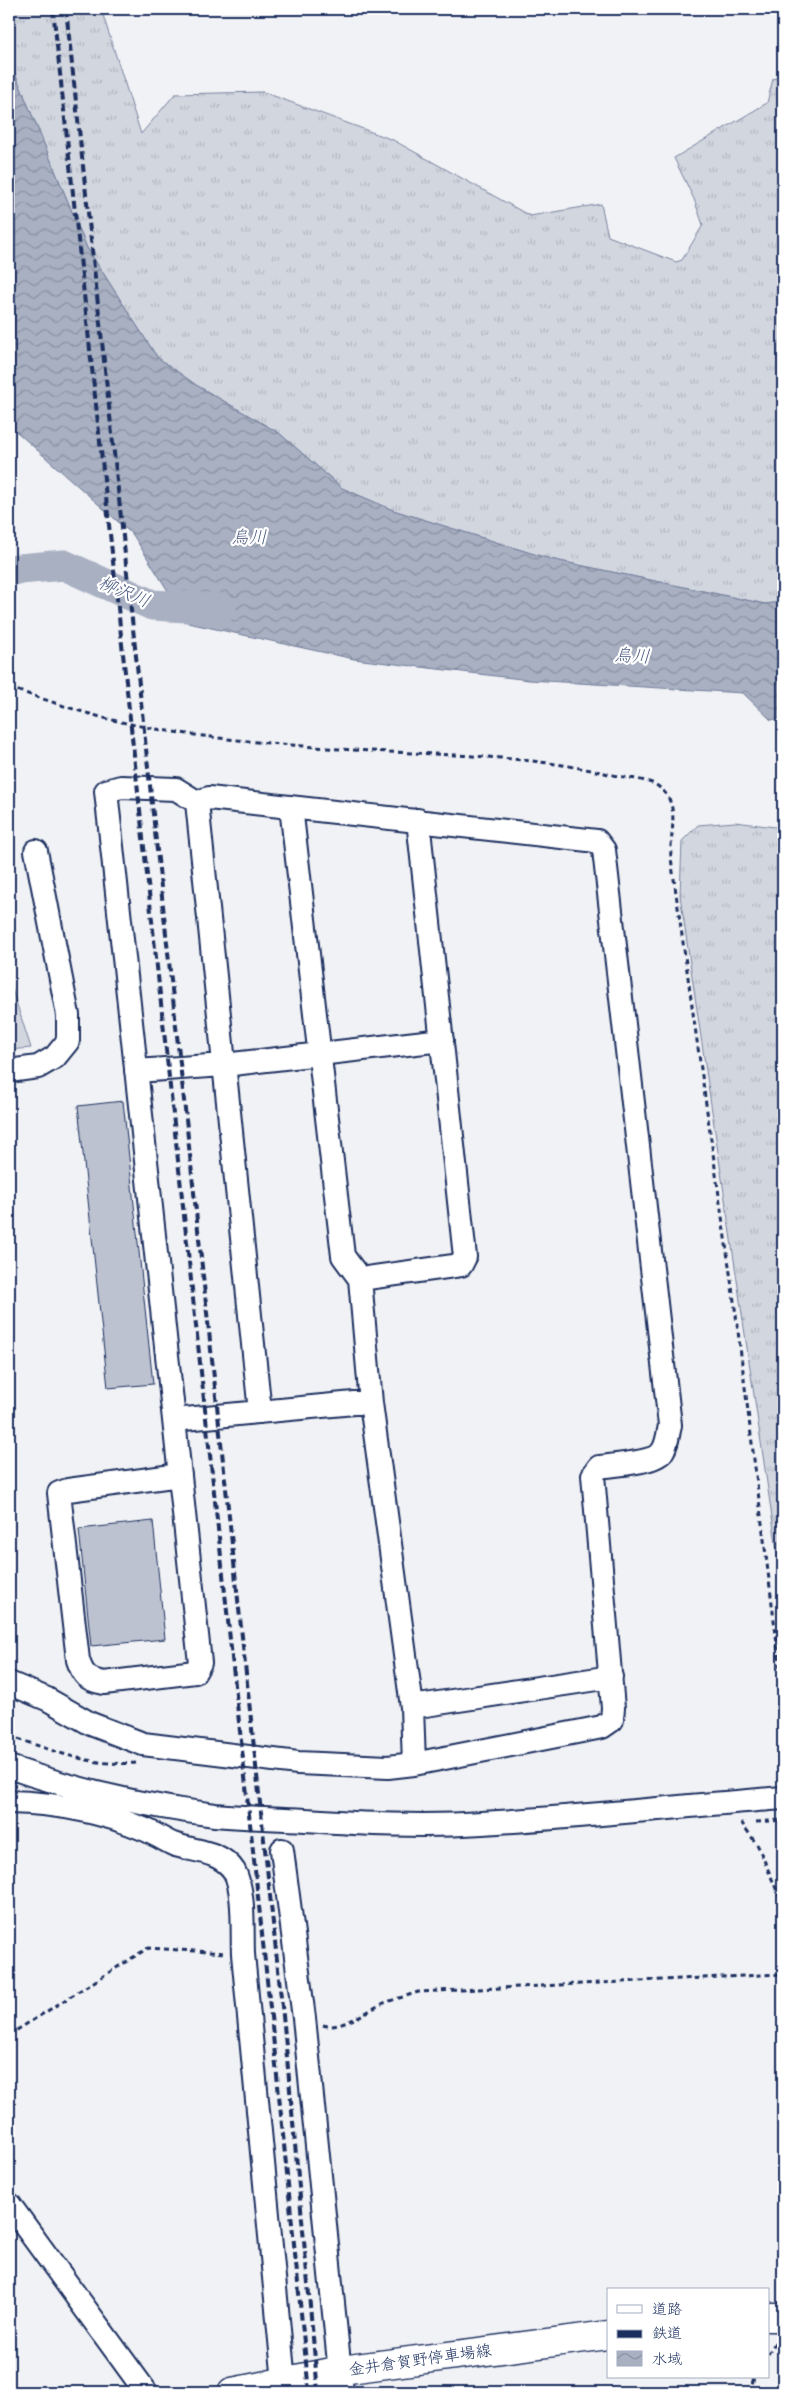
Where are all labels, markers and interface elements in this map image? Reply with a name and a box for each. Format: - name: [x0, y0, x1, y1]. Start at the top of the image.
- water label: 烏川: [231, 525, 267, 550]
- water label: 柳沢川: [94, 570, 154, 614]
- water label: 烏川: [613, 643, 651, 669]
- legend: [607, 2288, 770, 2378]
- text: 道路: [652, 2299, 682, 2320]
- text: 鉄道: [652, 2323, 682, 2344]
- street label: 金井倉賀野停車場線: [347, 2339, 493, 2381]
- text: 水域: [652, 2349, 682, 2370]

